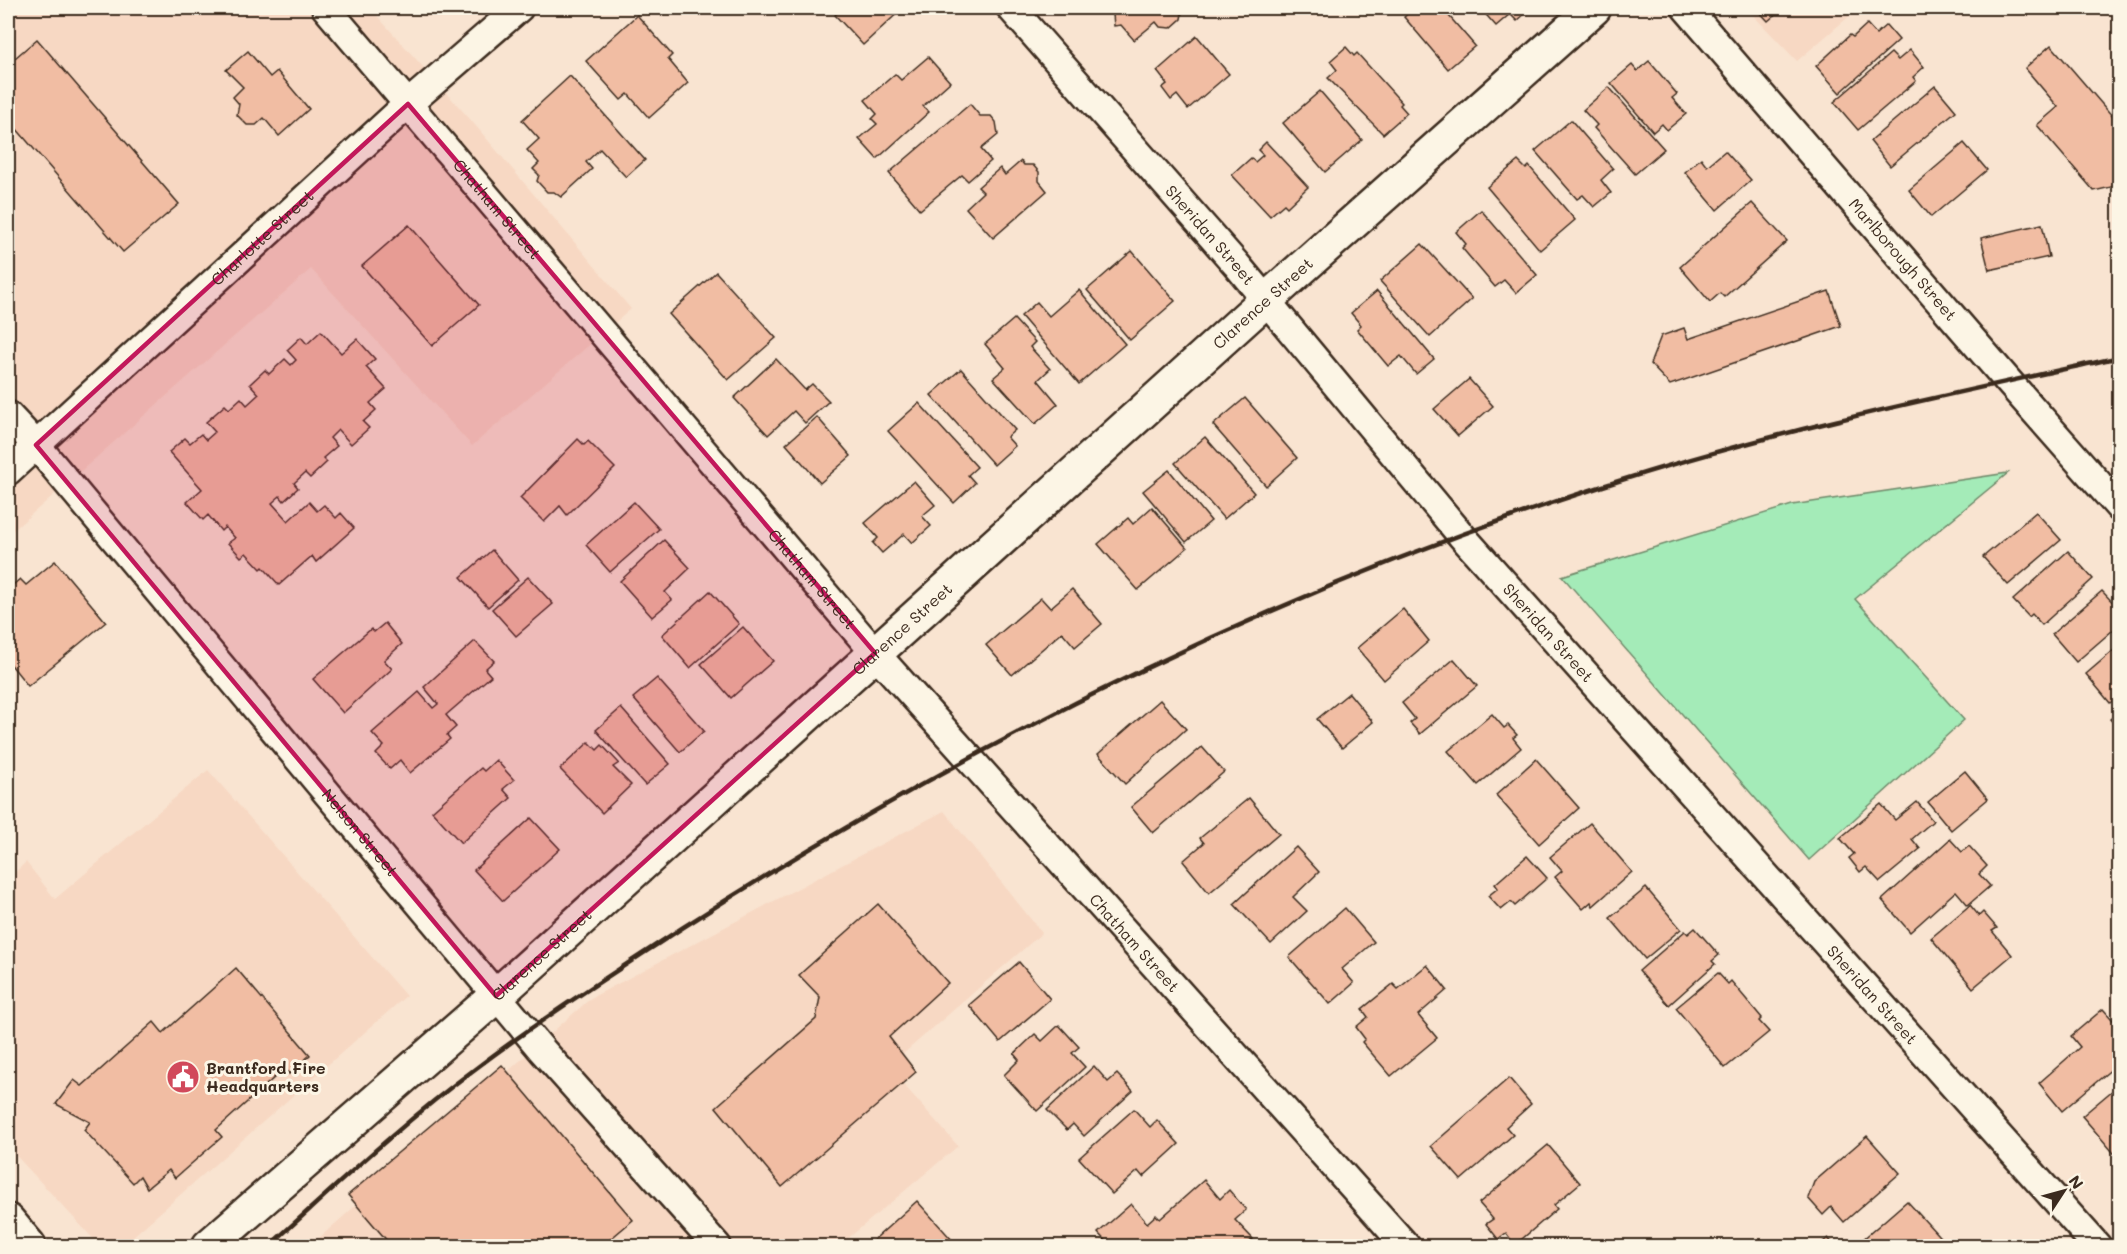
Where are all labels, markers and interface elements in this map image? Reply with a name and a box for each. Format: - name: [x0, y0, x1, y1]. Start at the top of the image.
- street label: Chatham Street: [449, 154, 546, 263]
- street label: Sheridan Street: [1161, 180, 1260, 289]
- street label: Charlotte Street: [206, 185, 318, 290]
- street label: Marlborough Street: [1845, 193, 1962, 325]
- street label: Clarence Street: [1208, 252, 1317, 353]
- street label: Chatham Street: [764, 524, 861, 633]
- street label: Clarence Street: [847, 578, 956, 679]
- street label: Sheridan Street: [1499, 578, 1599, 686]
- street label: Nelson Street: [318, 784, 403, 880]
- street label: Chatham Street: [1085, 889, 1184, 996]
- street label: Clarence Street: [487, 904, 596, 1005]
- street label: Sheridan Street: [1823, 941, 1923, 1048]
- place label: Brantford Fire Headquarters: [206, 1057, 326, 1096]
- public building icon: Brantford Fire Headquarters: [165, 1059, 201, 1095]
- north arrow: [2034, 1161, 2094, 1221]
- text: N: [2064, 1171, 2089, 1193]

